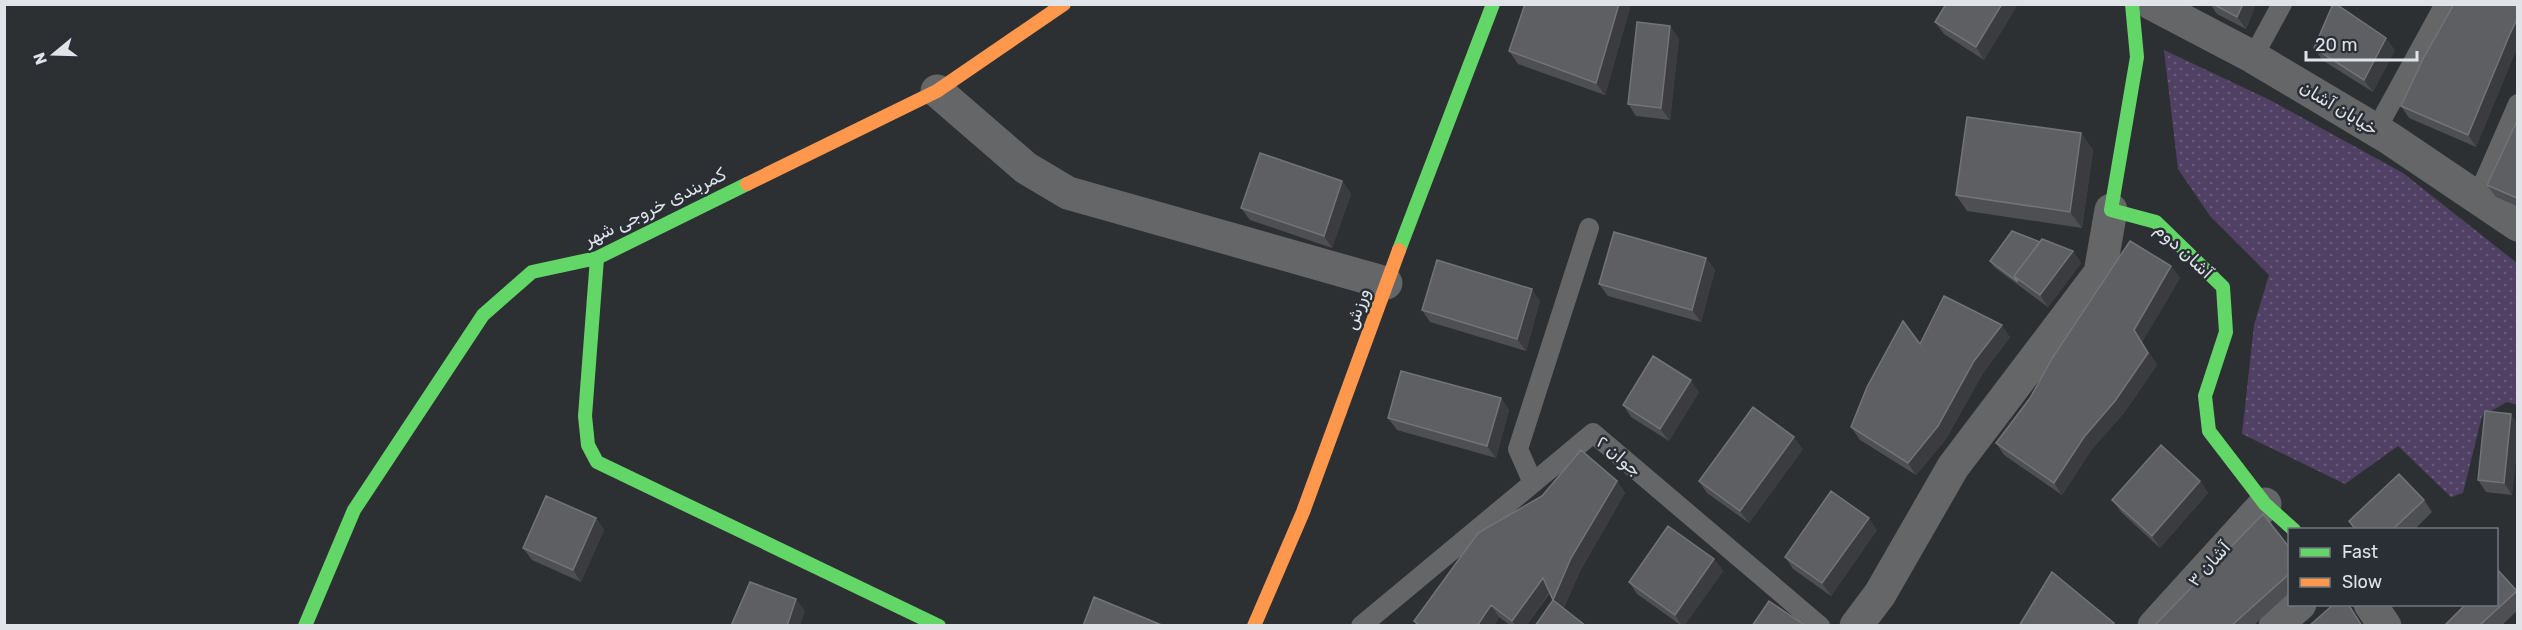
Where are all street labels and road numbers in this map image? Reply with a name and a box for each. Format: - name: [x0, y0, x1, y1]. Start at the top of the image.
- street label: خیابان آشان: [2296, 76, 2382, 140]
- street label: کمربندی خروجی شهر: [580, 163, 729, 251]
- street label: آشان دوم: [2150, 219, 2218, 284]
- street label: ورزش: [1339, 285, 1375, 333]
- street label: جوان ۲: [1592, 431, 1646, 481]
- street label: آشان ۳: [2183, 536, 2236, 591]

